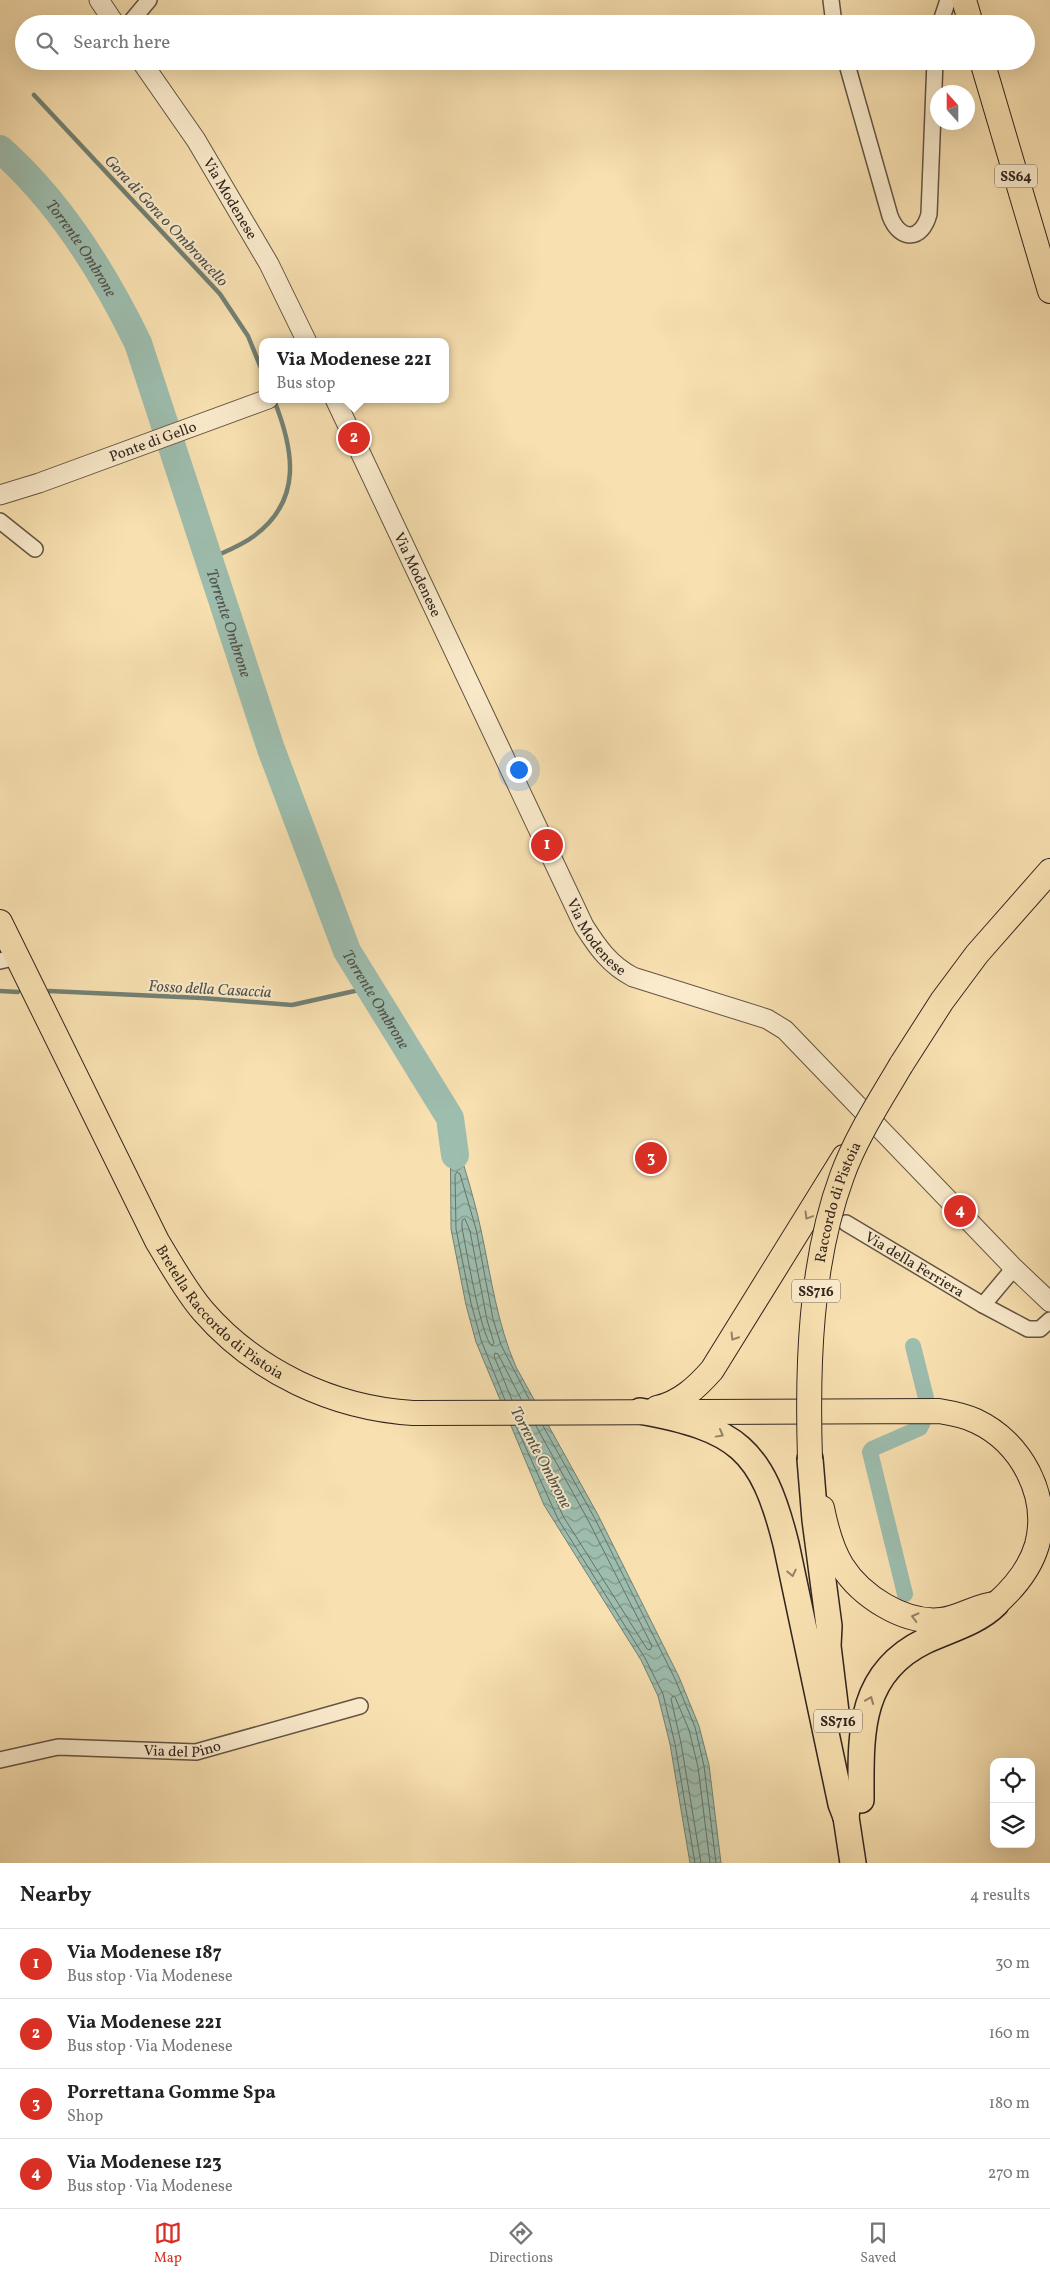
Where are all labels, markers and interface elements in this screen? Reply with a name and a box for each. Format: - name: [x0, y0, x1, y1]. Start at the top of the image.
- search box: [15, 15, 1035, 70]
- icon: search: [33, 29, 61, 57]
- text: Search here: [73, 30, 170, 56]
- north arrow: [930, 85, 975, 130]
- water label: Gora di Gora o Ombroncello: [99, 151, 233, 293]
- street label: Via Modenese: [197, 154, 261, 244]
- road number: SS64: [995, 165, 1037, 188]
- water label: Torrente Ombrone: [40, 196, 121, 302]
- popup: [259, 338, 449, 403]
- text: Via Modenese 221: [276, 347, 432, 373]
- text: Bus stop: [276, 373, 335, 395]
- street label: Ponte di Gello: [107, 417, 200, 468]
- pin: 2: [338, 419, 370, 457]
- street label: Via Modenese: [387, 529, 446, 621]
- water label: Torrente Ombrone: [200, 566, 256, 681]
- your location: [506, 757, 532, 783]
- pin: 1: [531, 826, 563, 864]
- street label: Via Modenese: [561, 895, 630, 982]
- water label: Torrente Ombrone: [336, 946, 414, 1054]
- water label: Fosso della Casaccia: [148, 976, 273, 1004]
- pin: 3: [635, 1139, 667, 1177]
- street label: Raccordo di Pistoia: [811, 1139, 867, 1264]
- pin: 4: [944, 1192, 976, 1230]
- one-way arrow: [804, 1211, 814, 1220]
- street label: Via della Ferriera: [860, 1227, 968, 1303]
- street label: Bretella Raccordo di Pistoia: [150, 1242, 287, 1386]
- road number: SS716: [792, 1280, 840, 1302]
- one-way arrow: [730, 1331, 740, 1340]
- water label: Torrente Ombrone: [504, 1403, 577, 1513]
- one-way arrow: [715, 1428, 724, 1438]
- one-way arrow: [786, 1569, 797, 1578]
- one-way arrow: [911, 1612, 920, 1623]
- one-way arrow: [863, 1696, 874, 1705]
- road number: SS716: [814, 1710, 862, 1732]
- street label: Via del Pino: [143, 1736, 224, 1764]
- map controls: [990, 1758, 1035, 1848]
- button: locate: [990, 1758, 1035, 1803]
- button: layers: [990, 1803, 1035, 1848]
- text: Nearby: [20, 1881, 91, 1910]
- text: 4 results: [970, 1885, 1030, 1907]
- text: Via Modenese 187: [67, 1940, 222, 1966]
- text: 1: [33, 1953, 39, 1975]
- text: 30 m: [995, 1953, 1030, 1975]
- text: Bus stop · Via Modenese: [67, 1966, 233, 1988]
- text: Via Modenese 221: [67, 2010, 222, 2036]
- text: 2: [32, 2023, 40, 2045]
- text: 160 m: [989, 2023, 1030, 2045]
- text: Bus stop · Via Modenese: [67, 2036, 233, 2058]
- text: Porrettana Gomme Spa: [67, 2080, 276, 2106]
- text: 3: [32, 2093, 40, 2115]
- text: 180 m: [989, 2093, 1030, 2115]
- text: Shop: [67, 2106, 103, 2128]
- text: Via Modenese 123: [67, 2150, 222, 2176]
- text: 4: [31, 2163, 41, 2185]
- text: 270 m: [988, 2163, 1030, 2185]
- text: Bus stop · Via Modenese: [67, 2176, 233, 2198]
- tab: Map: [154, 2219, 182, 2268]
- tab: Directions: [489, 2219, 553, 2268]
- tab: Saved: [860, 2219, 896, 2268]

